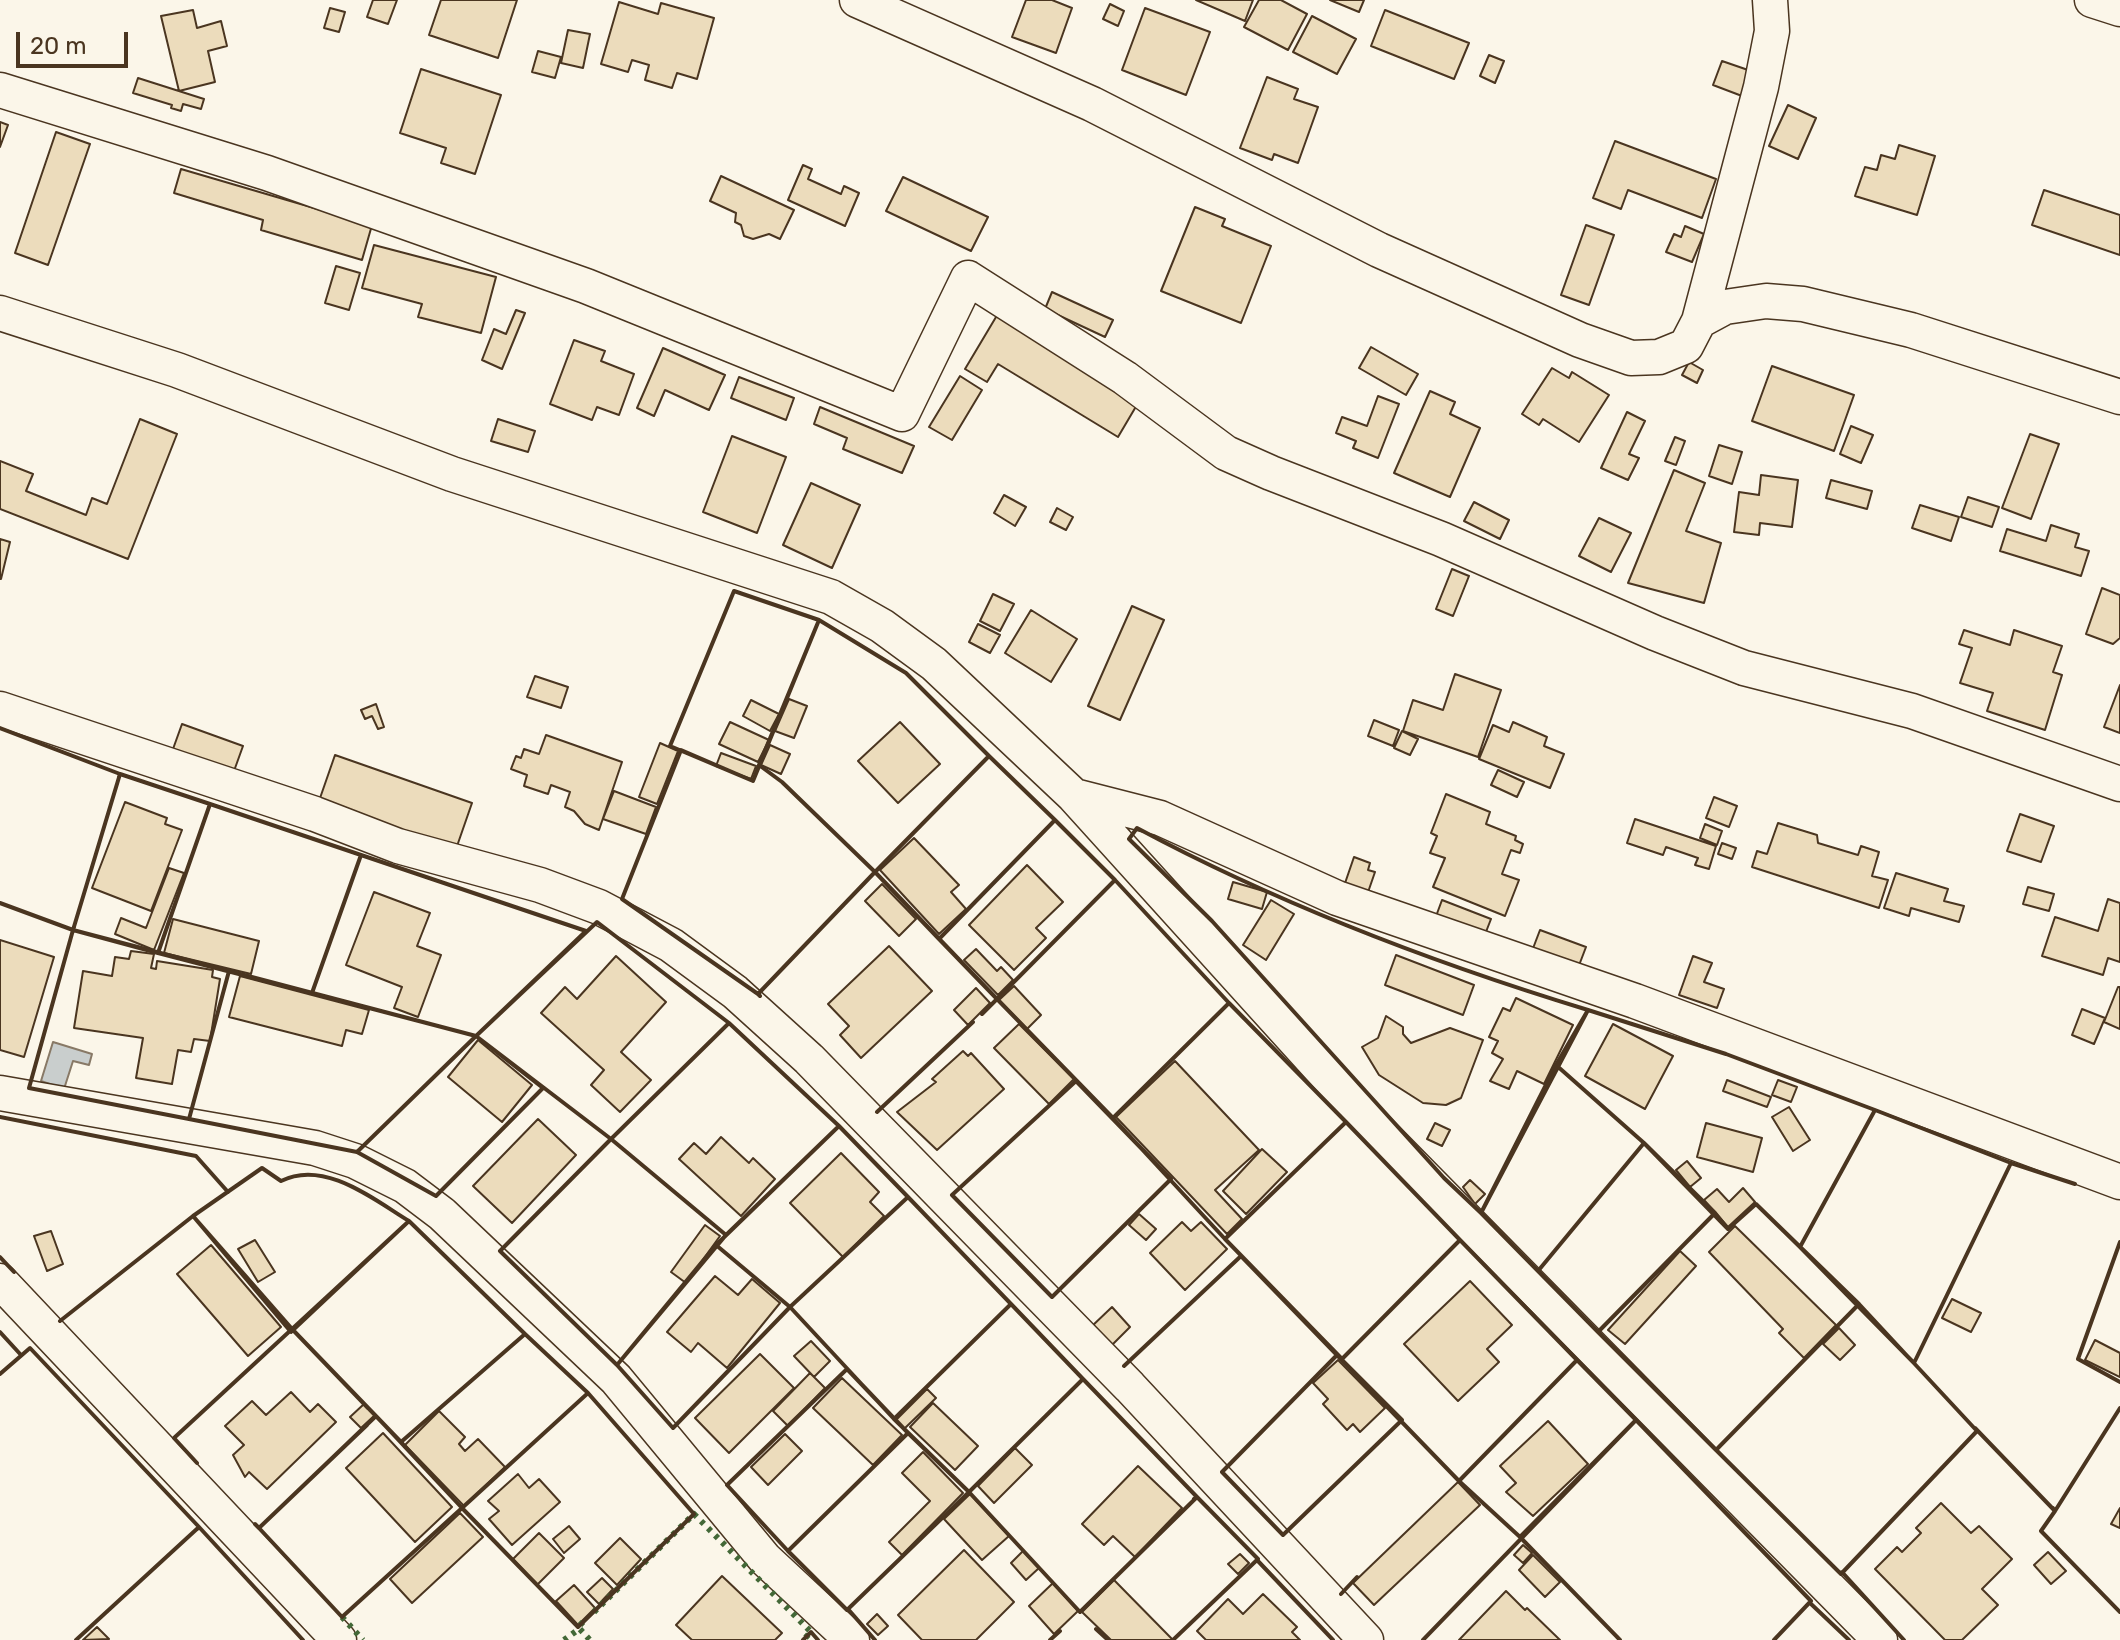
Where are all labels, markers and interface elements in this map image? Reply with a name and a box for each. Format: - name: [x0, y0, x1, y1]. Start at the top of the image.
- scale bar: [20, 16, 132, 66]
- text: 20 m: [30, 32, 87, 60]

